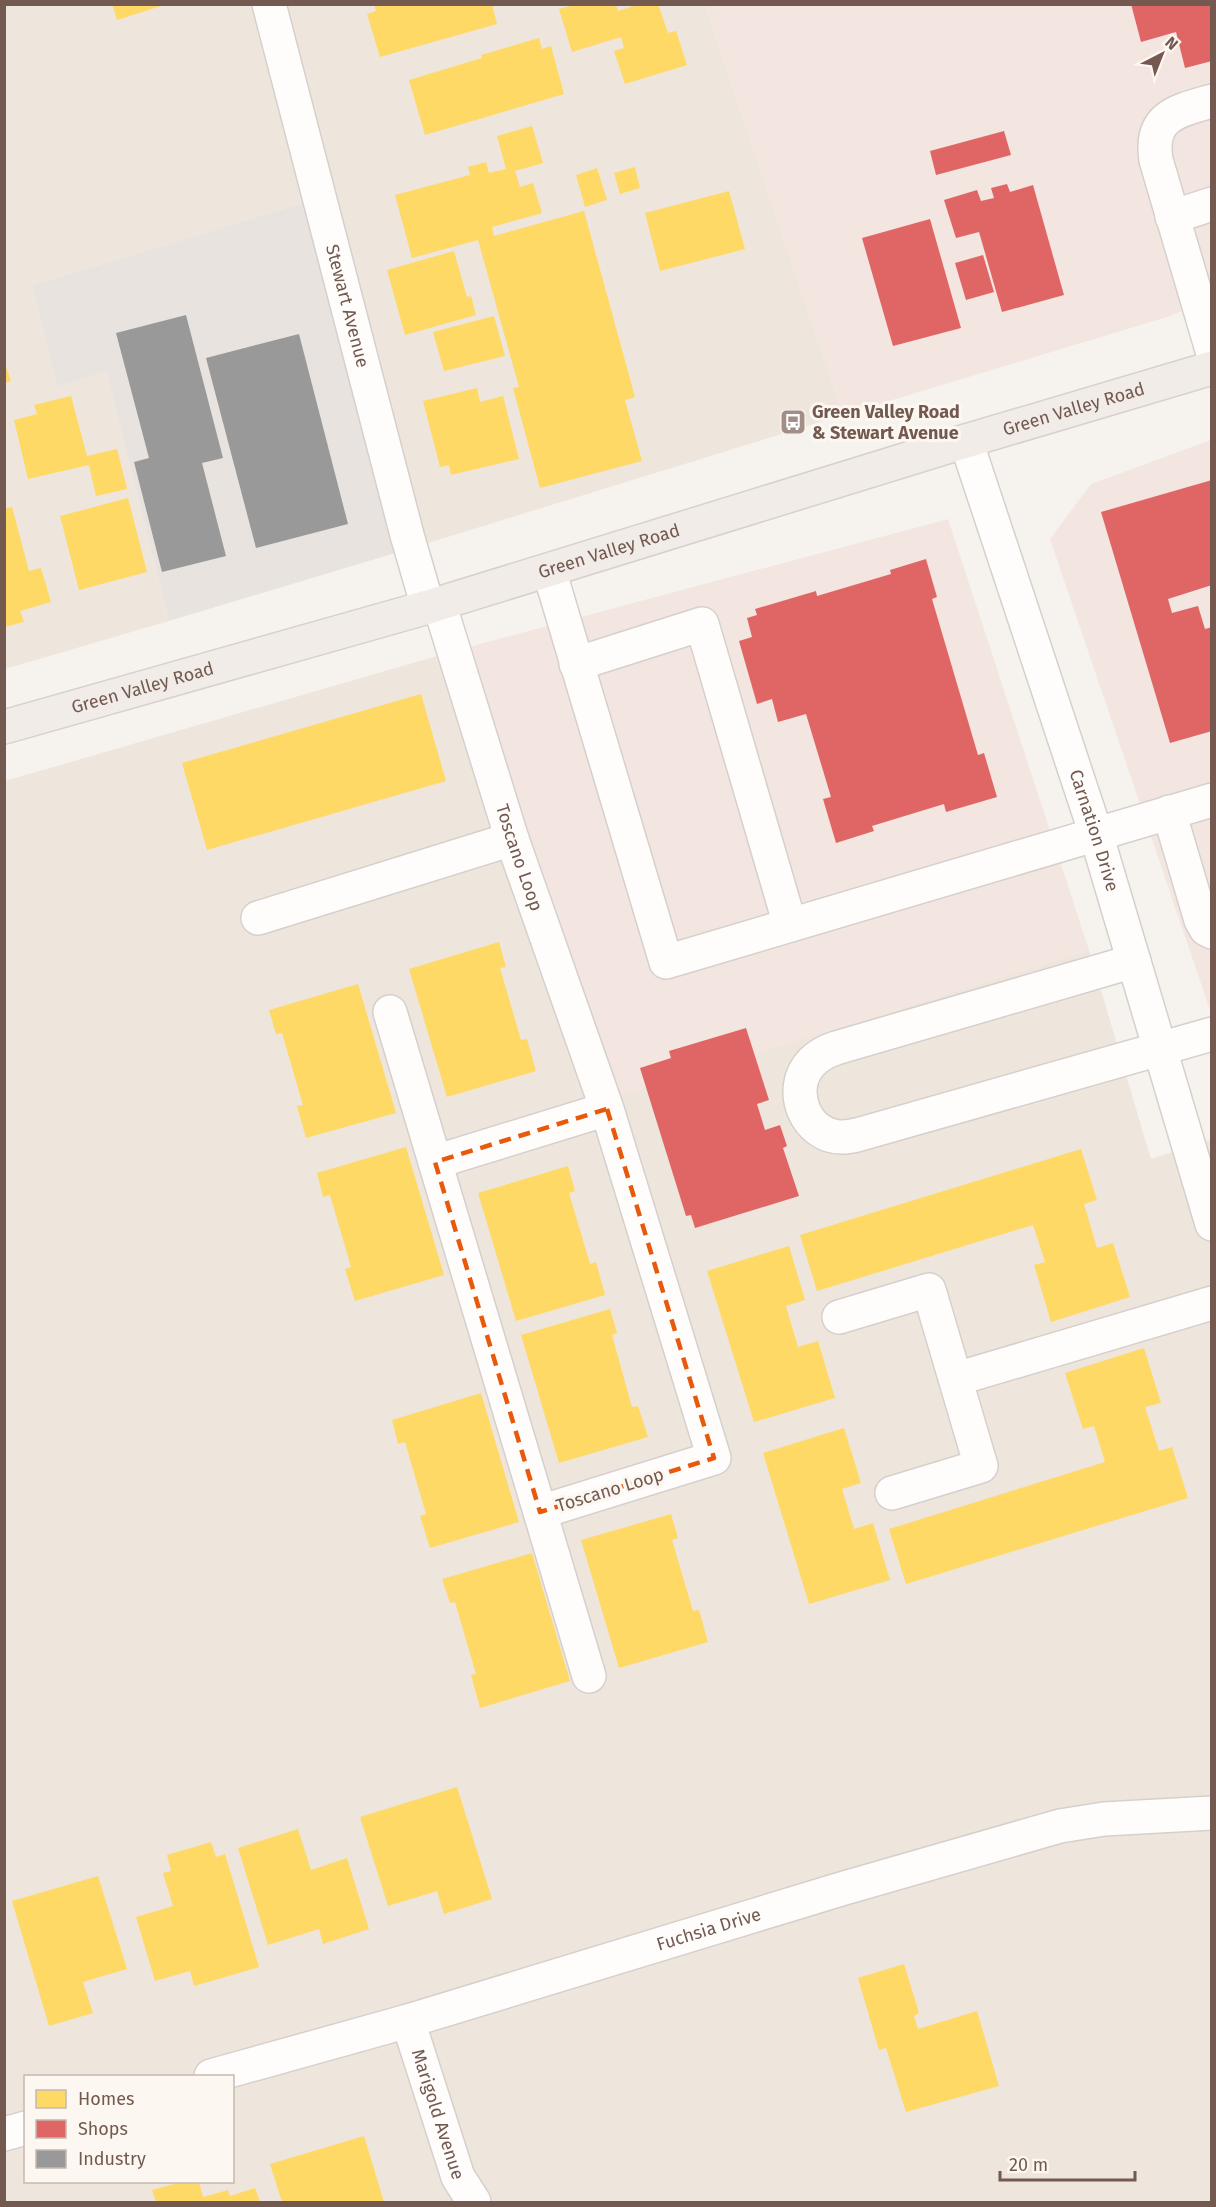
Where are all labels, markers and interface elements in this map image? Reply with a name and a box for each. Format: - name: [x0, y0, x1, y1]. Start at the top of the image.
- north arrow: [1132, 24, 1192, 84]
- text: N: [1161, 33, 1182, 54]
- street label: Stewart Avenue: [321, 242, 374, 370]
- street label: Green Valley Road: [1000, 378, 1147, 441]
- place label: Green Valley Road & Stewart Avenue: [812, 401, 960, 444]
- bus stop icon: Green Valley Road & Stewart Avenue: [778, 407, 808, 437]
- street label: Green Valley Road: [535, 519, 682, 583]
- street label: Green Valley Road: [69, 657, 216, 718]
- street label: Carnation Drive: [1064, 767, 1123, 894]
- street label: Toscano Loop: [491, 802, 548, 914]
- street label: Toscano Loop: [553, 1463, 667, 1517]
- street label: Fuchsia Drive: [654, 1903, 764, 1956]
- street label: Marigold Avenue: [407, 2046, 469, 2182]
- legend: [24, 2075, 234, 2183]
- text: Homes: [78, 2088, 134, 2110]
- text: Shops: [78, 2118, 128, 2140]
- scale bar: [1000, 2144, 1135, 2182]
- text: Industry: [78, 2148, 146, 2170]
- text: 20 m: [1009, 2154, 1048, 2176]

